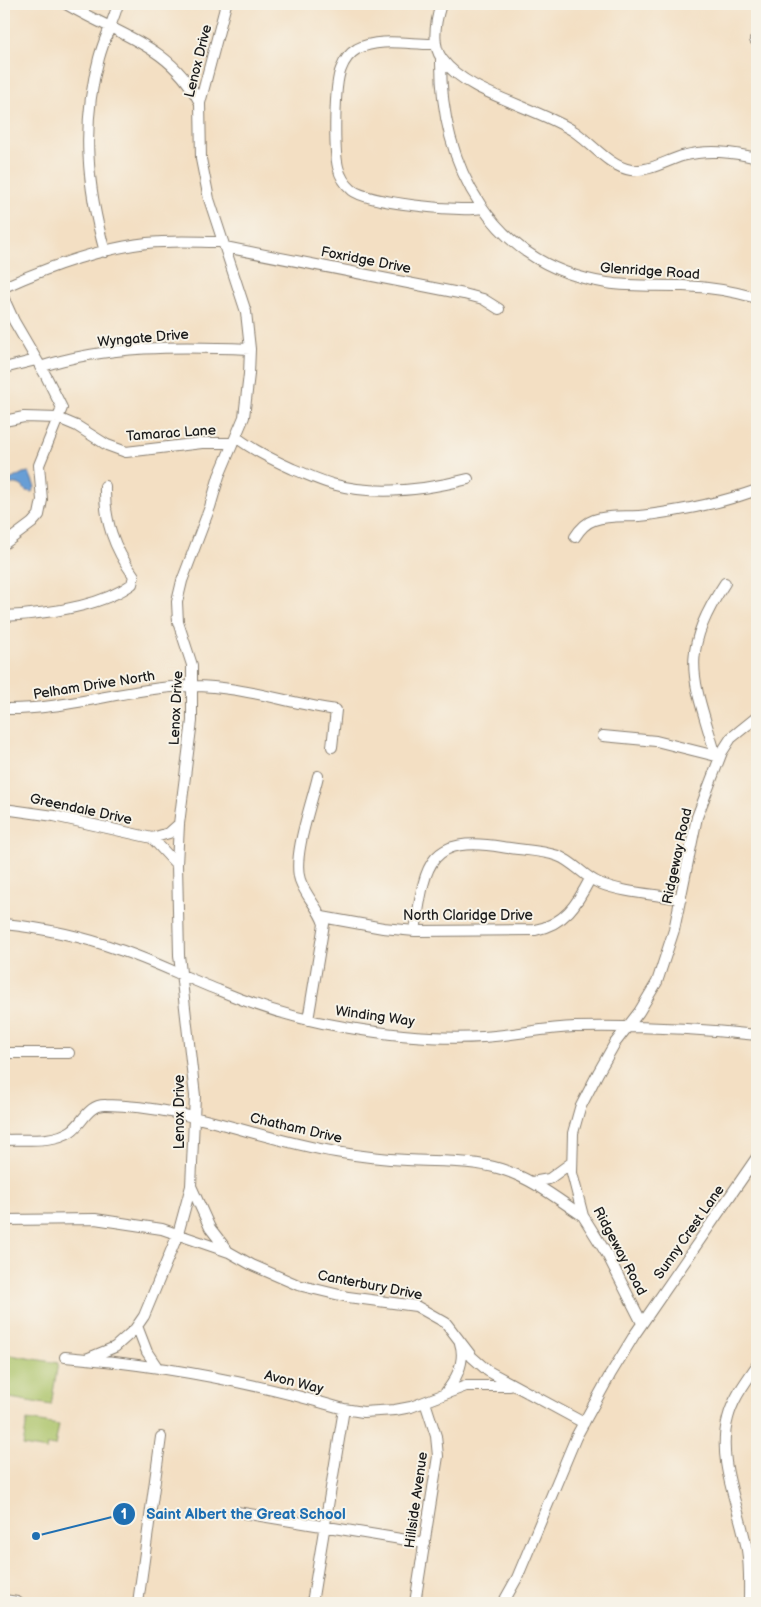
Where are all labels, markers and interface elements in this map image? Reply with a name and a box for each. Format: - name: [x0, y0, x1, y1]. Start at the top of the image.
- street label: Lenox Drive: [181, 23, 215, 99]
- street label: Foxridge Drive: [319, 243, 413, 277]
- street label: Glenridge Road: [599, 259, 701, 283]
- street label: Wyngate Drive: [97, 326, 189, 350]
- street label: Tamarac Lane: [125, 421, 217, 445]
- street label: Pelham Drive North: [32, 667, 156, 703]
- street label: Lenox Drive: [166, 670, 186, 746]
- street label: Greendale Drive: [28, 790, 134, 828]
- street label: Ridgeway Road: [659, 806, 695, 906]
- street label: North Claridge Drive: [403, 907, 533, 924]
- street label: Winding Way: [334, 1002, 416, 1030]
- street label: Lenox Drive: [171, 1075, 188, 1149]
- street label: Chatham Drive: [248, 1109, 344, 1147]
- street label: Sunny Crest Lane: [650, 1182, 728, 1282]
- street label: Ridgeway Road: [590, 1204, 650, 1298]
- street label: Canterbury Drive: [316, 1267, 424, 1303]
- street label: Avon Way: [263, 1366, 326, 1398]
- street label: Hillside Avenue: [401, 1451, 431, 1549]
- callout: Saint Albert the Great School: [111, 1499, 356, 1529]
- text: 1: [121, 1505, 127, 1524]
- text: Saint Albert the Great School: [146, 1505, 346, 1524]

